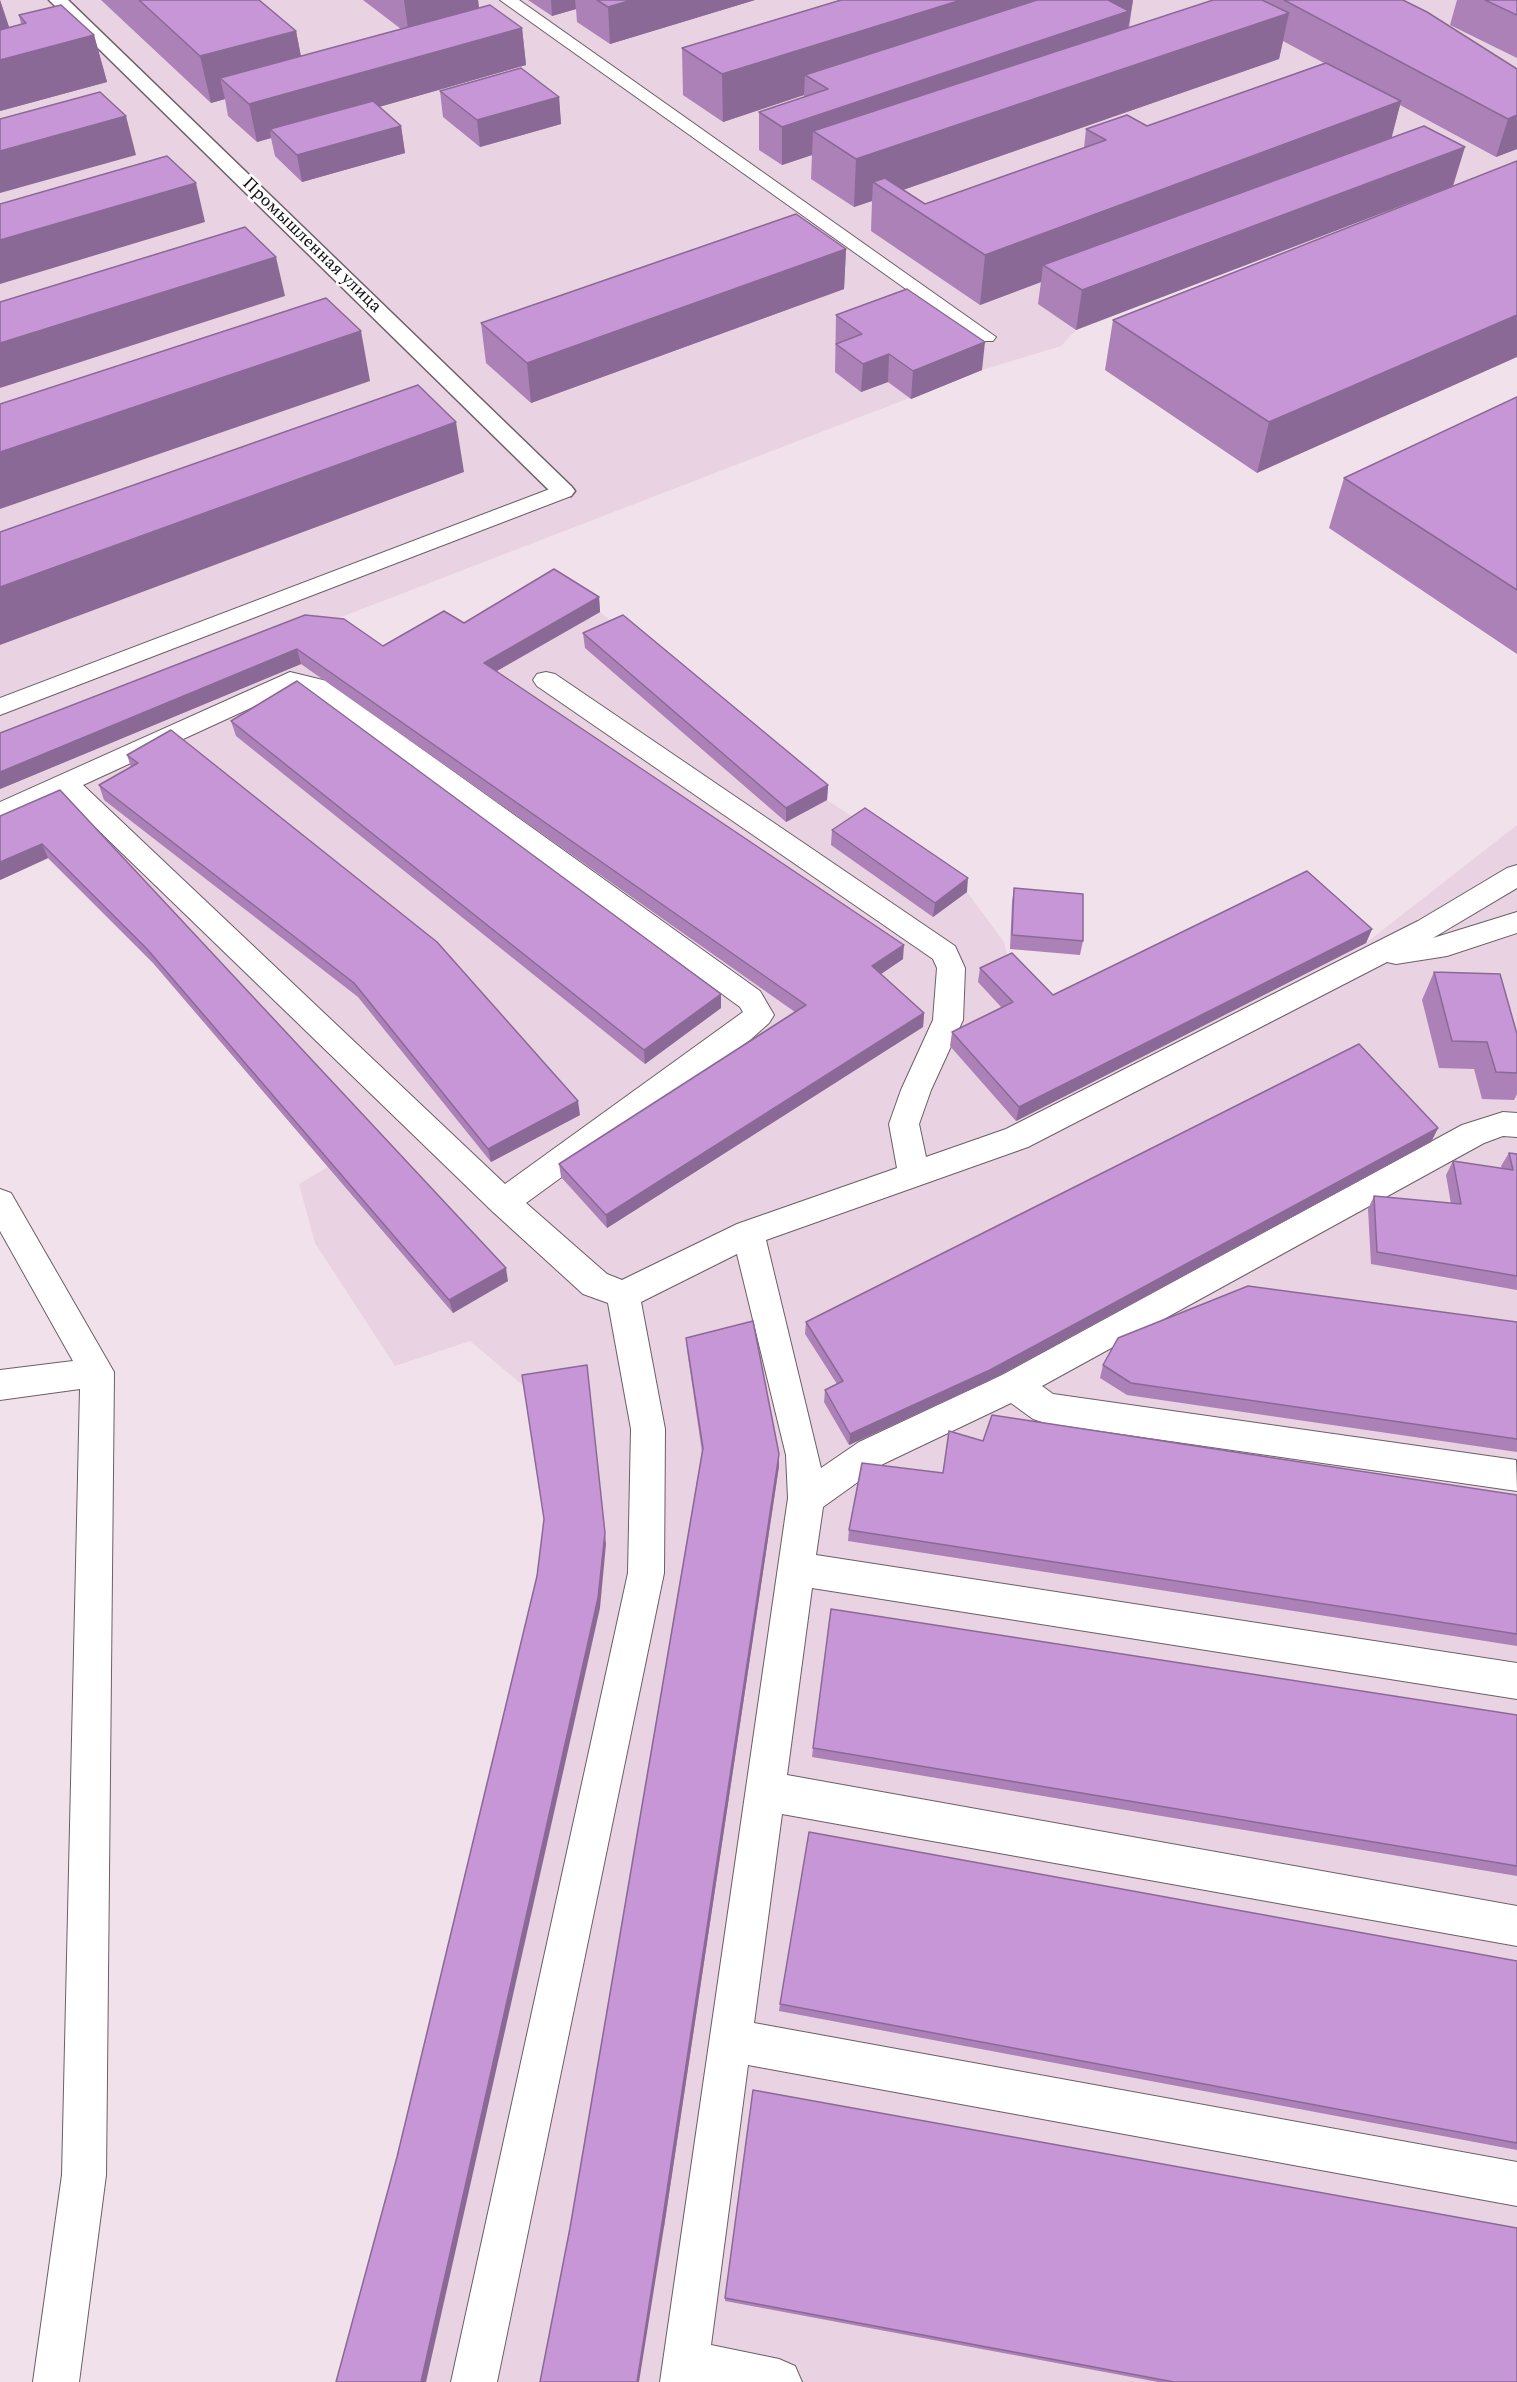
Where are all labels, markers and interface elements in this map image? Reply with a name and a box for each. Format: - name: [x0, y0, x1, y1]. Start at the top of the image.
- street label: Промышленная улица: [237, 174, 385, 318]

